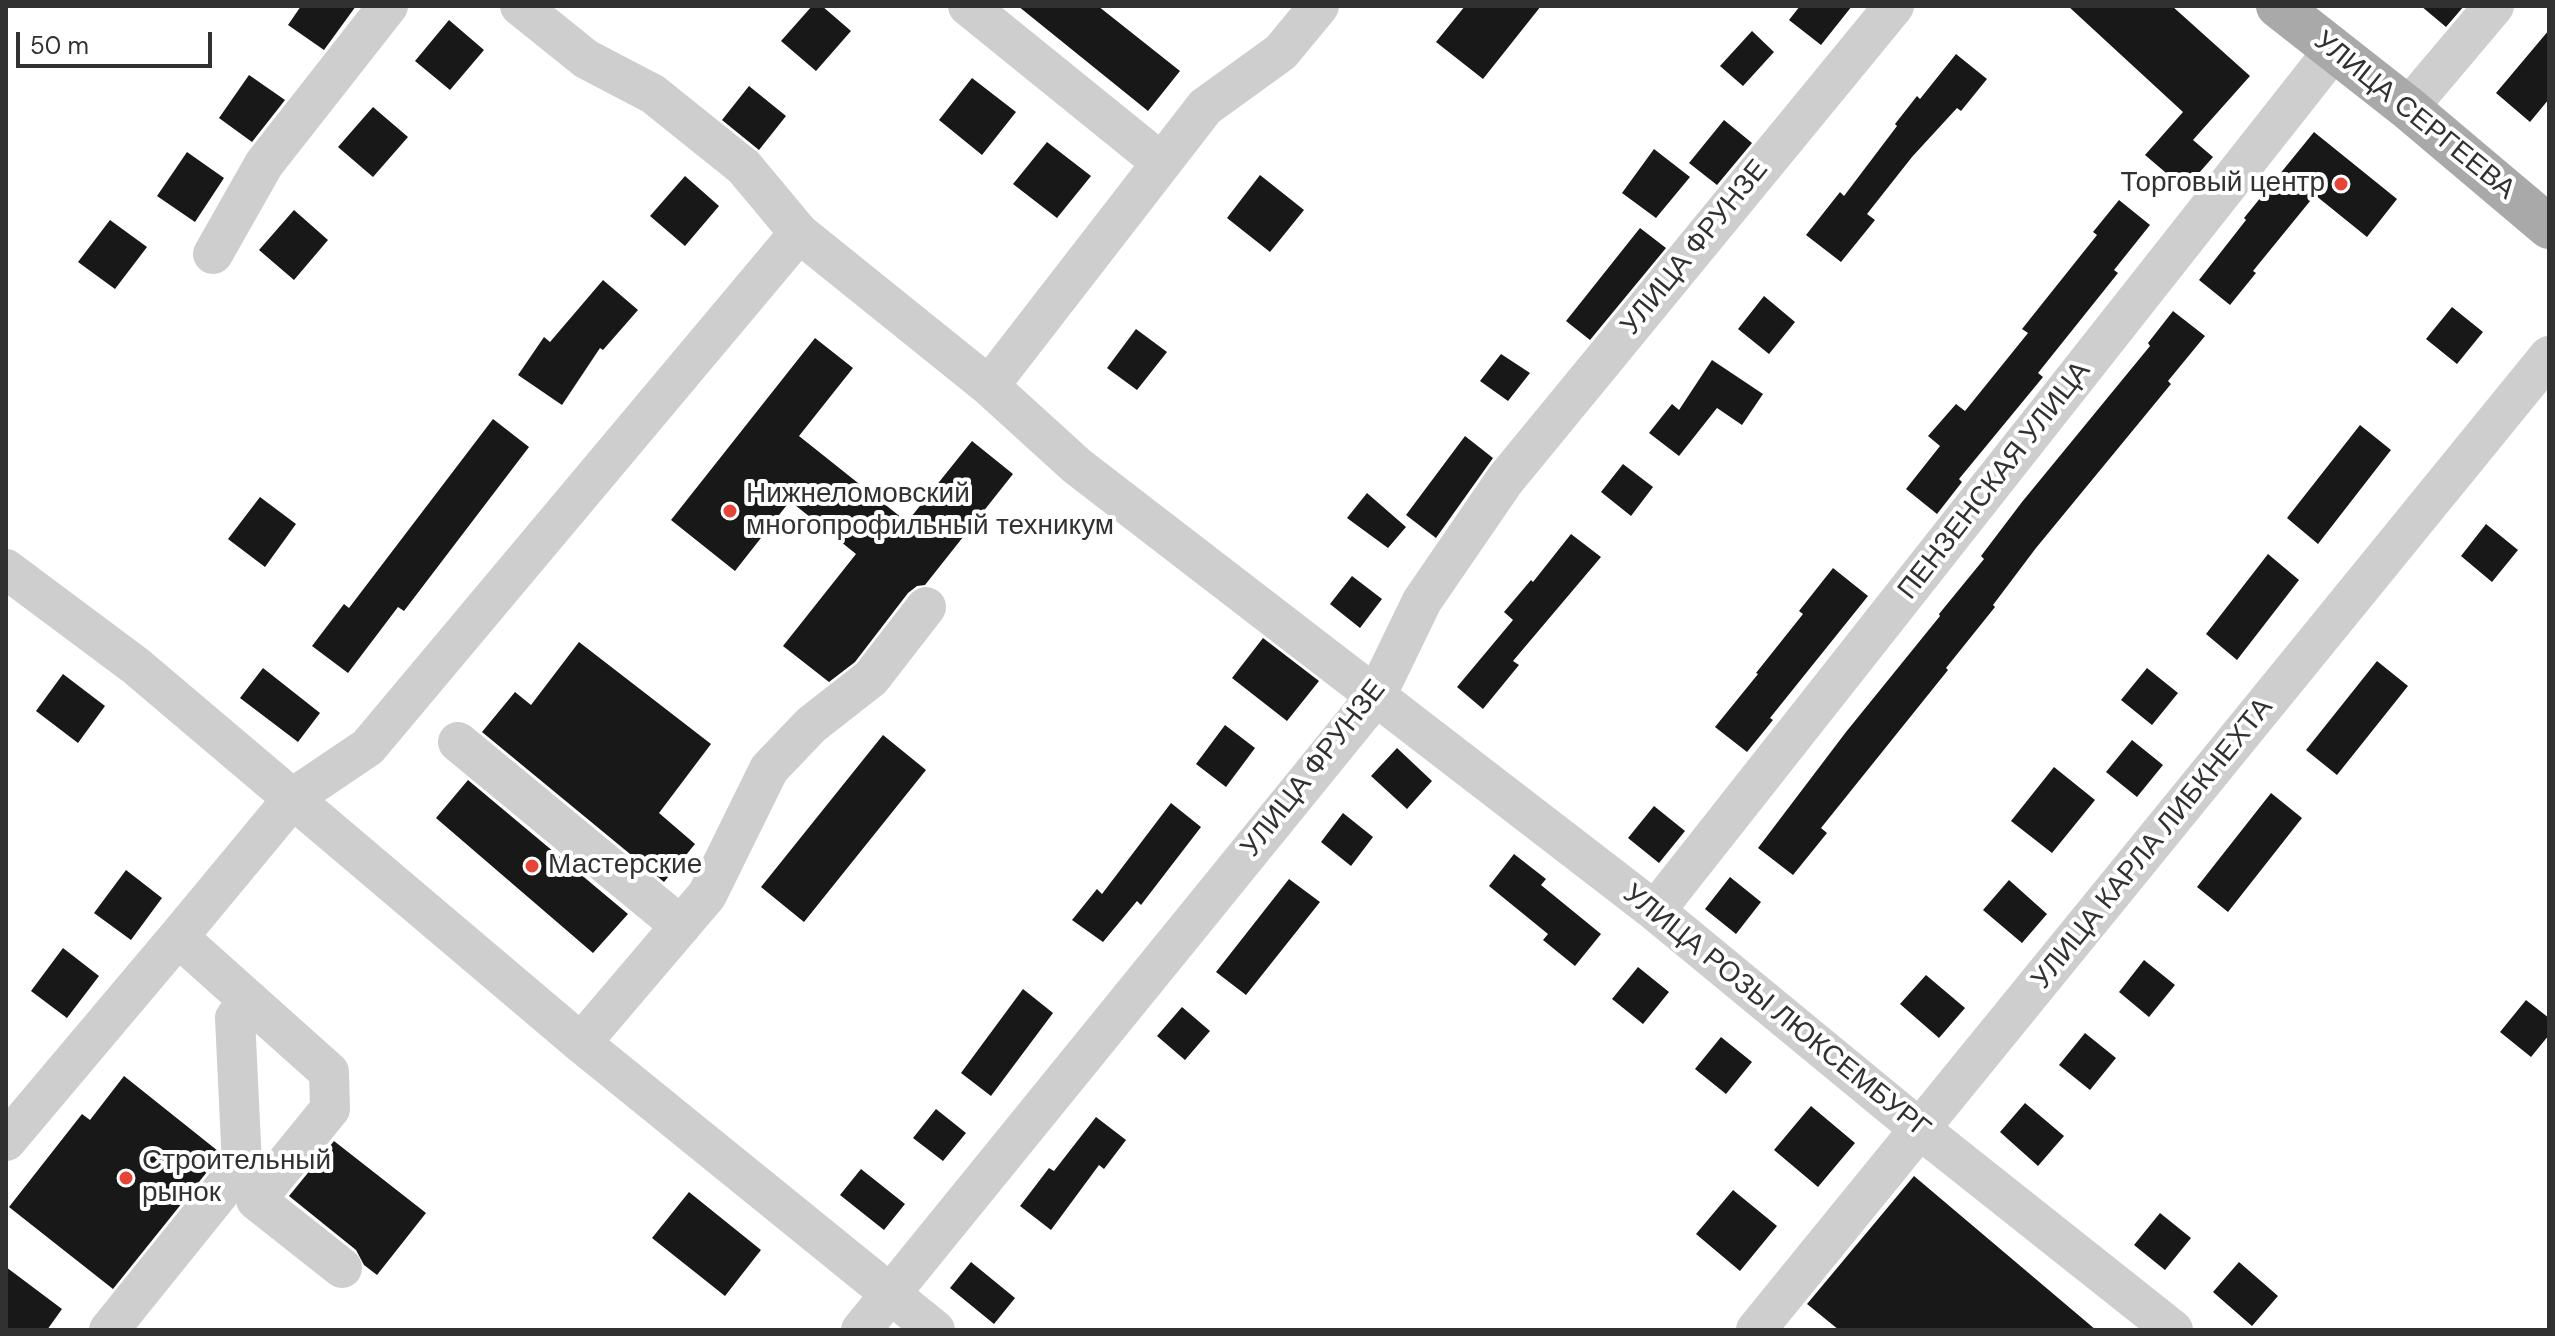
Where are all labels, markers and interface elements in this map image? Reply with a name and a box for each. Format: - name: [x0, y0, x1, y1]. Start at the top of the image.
- scale bar: [20, 16, 216, 66]
- street label: УЛИЦА СЕРГЕЕВА: [2307, 25, 2521, 207]
- text: 50 m: [30, 30, 89, 61]
- street label: УЛИЦА ФРУНЗЕ: [1614, 154, 1776, 342]
- place label: Торговый центр: [2121, 167, 2325, 201]
- marker: Торговый центр: [2332, 175, 2350, 193]
- street label: ПЕНЗЕНСКАЯ УЛИЦА: [1892, 355, 2098, 607]
- place label: Нижнеломовский многопрофильный техникум: [746, 478, 1114, 544]
- marker: Нижнеломовский многопрофильный техникум: [721, 502, 739, 520]
- street label: УЛИЦА ФРУНЗЕ: [1235, 674, 1393, 864]
- street label: УЛИЦА КАРЛА ЛИБКНЕХТА: [2025, 692, 2281, 996]
- place label: Мастерские: [548, 849, 702, 883]
- marker: Мастерские: [523, 857, 541, 875]
- street label: УЛИЦА РОЗЫ ЛЮКСЕМБУРГ: [1616, 878, 1936, 1146]
- place label: Строительный рынок: [142, 1145, 331, 1211]
- marker: Строительный рынок: [117, 1169, 135, 1187]

